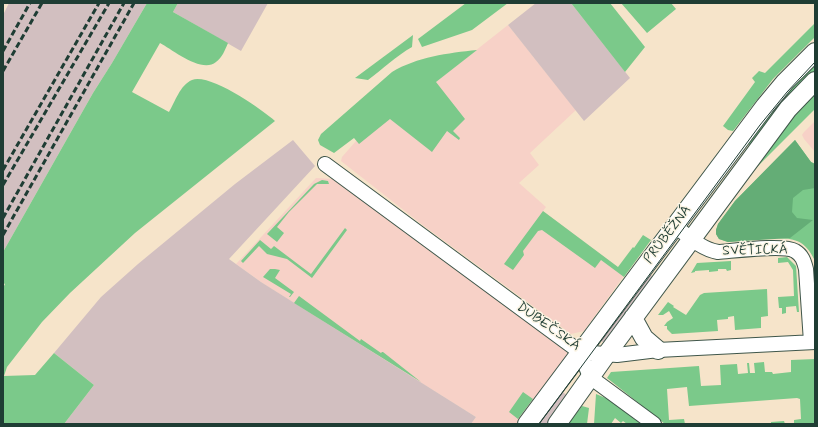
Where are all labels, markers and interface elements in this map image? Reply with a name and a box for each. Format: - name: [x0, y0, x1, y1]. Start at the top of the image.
- street label: PRŮBĚŽNÁ: [641, 202, 695, 268]
- street label: SVĚTICKÁ: [722, 242, 788, 260]
- street label: DUBEČSKÁ: [513, 299, 583, 355]

